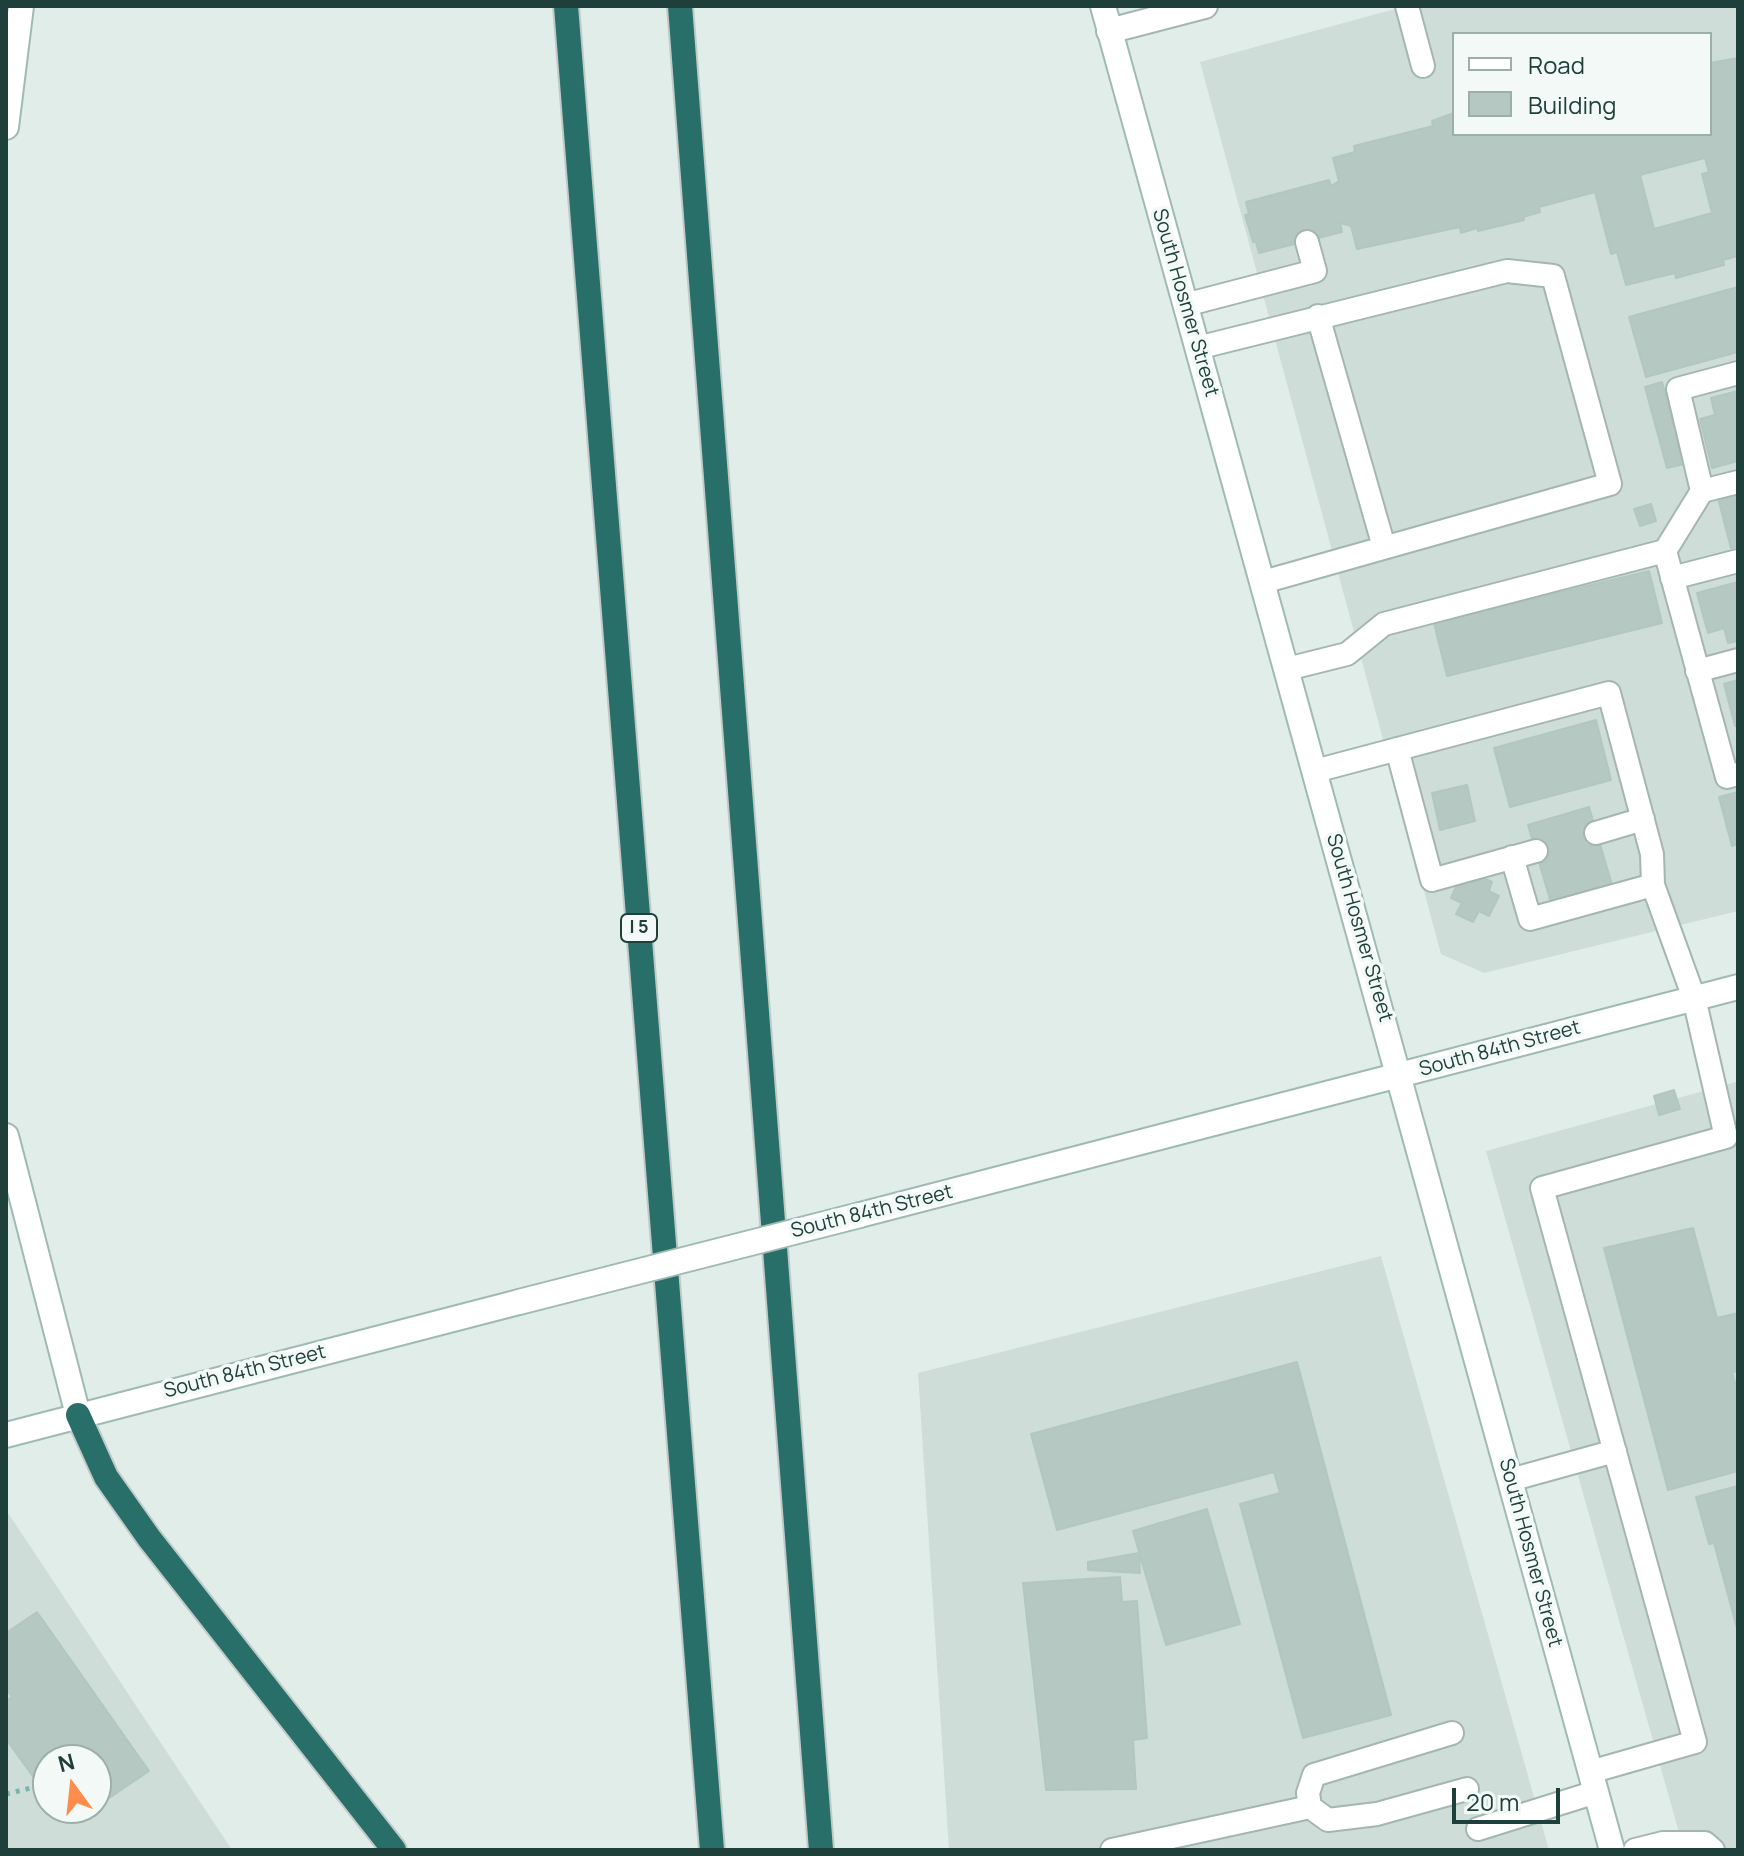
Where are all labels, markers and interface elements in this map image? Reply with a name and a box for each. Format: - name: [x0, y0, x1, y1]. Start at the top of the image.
- legend: [1452, 32, 1712, 136]
- text: Road: [1528, 48, 1585, 81]
- text: Building: [1528, 88, 1616, 121]
- street label: South Hosmer Street: [1147, 206, 1223, 400]
- street label: South Hosmer Street: [1321, 831, 1397, 1025]
- road number: I 5: [621, 914, 657, 942]
- street label: South 84th Street: [1417, 1016, 1583, 1082]
- street label: South 84th Street: [789, 1180, 955, 1244]
- street label: South 84th Street: [162, 1340, 328, 1404]
- street label: South Hosmer Street: [1493, 1456, 1567, 1650]
- north arrow: [32, 1744, 112, 1824]
- text: N: [55, 1746, 78, 1779]
- scale bar: [1456, 1772, 1564, 1822]
- text: 20 m: [1466, 1785, 1519, 1818]

